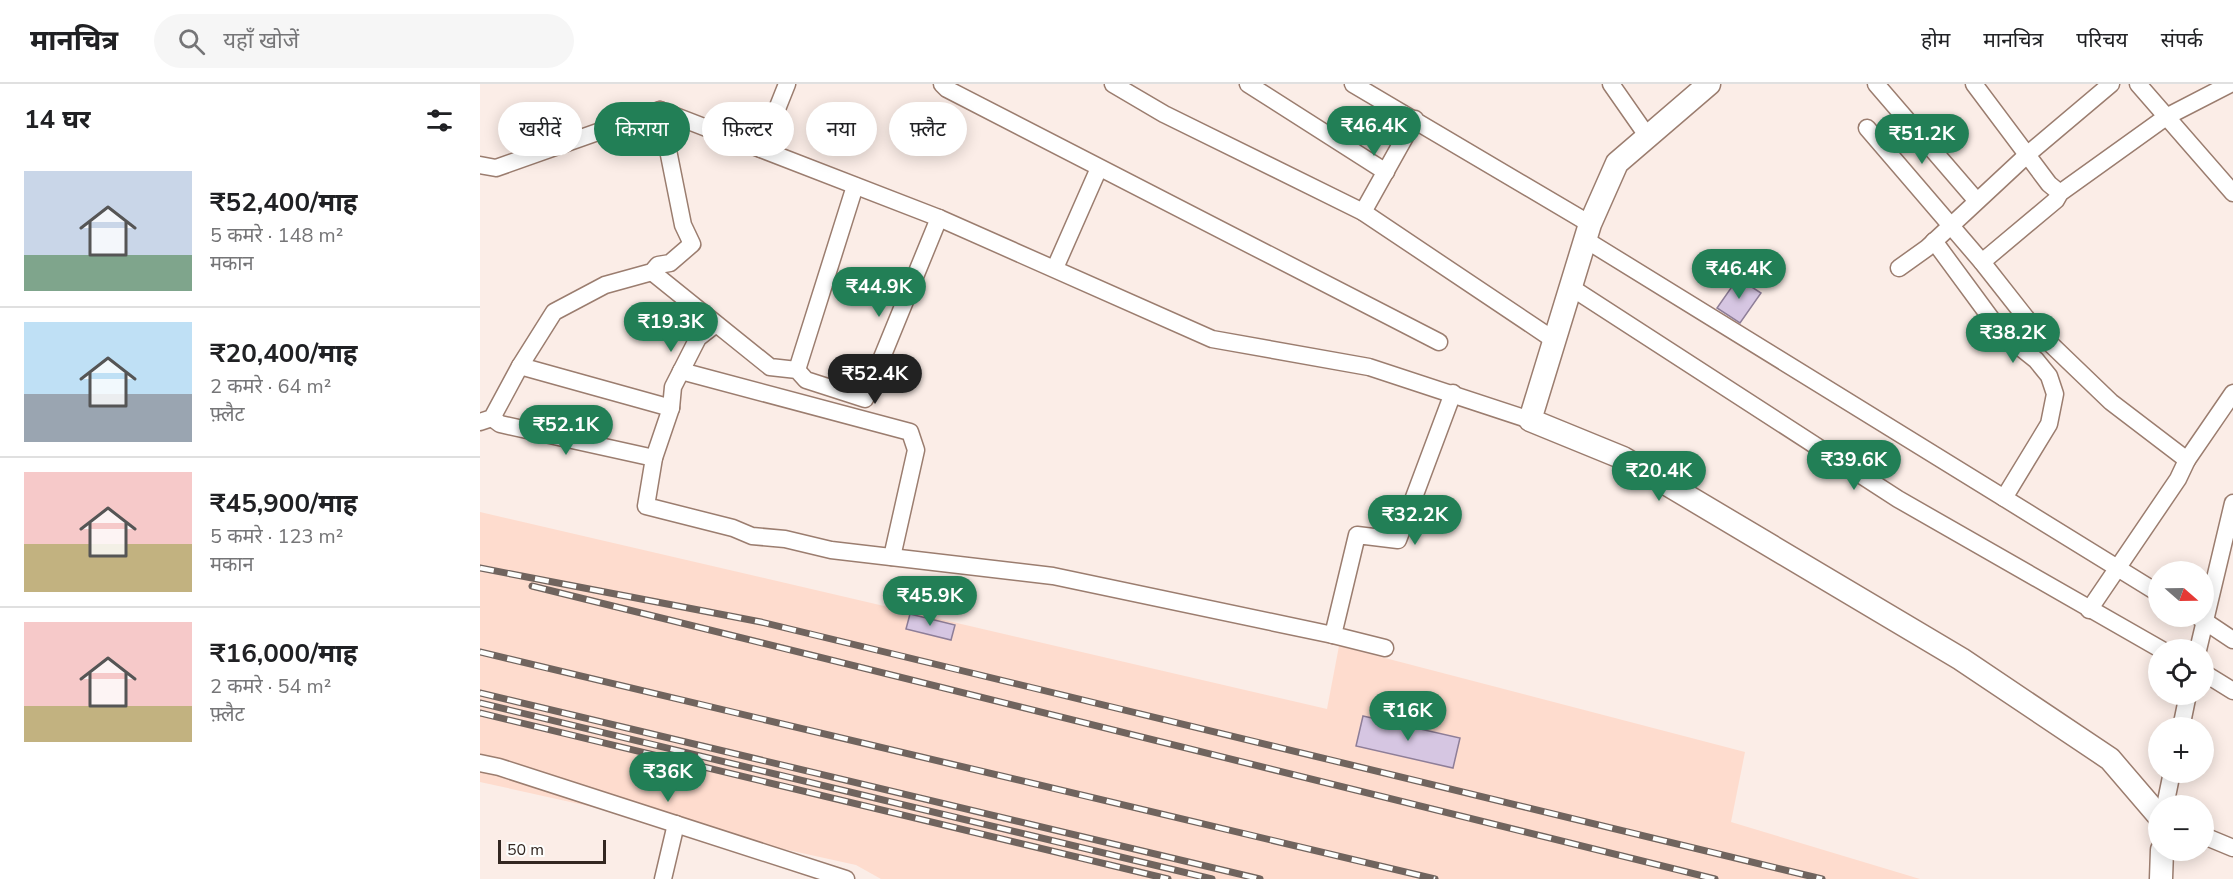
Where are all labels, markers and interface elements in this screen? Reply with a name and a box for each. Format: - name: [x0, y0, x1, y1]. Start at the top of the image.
- search box: [154, 14, 574, 68]
- text: मानचित्र: [30, 22, 118, 60]
- icon: search: [175, 25, 208, 58]
- text: यहाँ खोजें: [223, 26, 299, 56]
- text: होम: [1921, 26, 1950, 54]
- text: मानचित्र: [1983, 26, 2043, 54]
- text: परिचय: [2076, 26, 2128, 54]
- text: संपर्क: [2161, 26, 2203, 54]
- text: 14 घर: [24, 102, 91, 137]
- chip: खरीदें: [498, 102, 582, 156]
- chip: किराया: [594, 102, 690, 156]
- chip: फ़िल्टर: [702, 102, 794, 156]
- chip: नया: [806, 102, 877, 156]
- chip: फ़्लैट: [889, 102, 967, 156]
- icon: filters: [423, 104, 456, 137]
- pin: ₹46.4K: [1325, 106, 1423, 157]
- text: ₹46.4K: [1341, 112, 1407, 139]
- pin: ₹51.2K: [1873, 114, 1971, 165]
- text: ₹51.2K: [1889, 120, 1955, 147]
- text: ₹52,400/माह: [210, 185, 358, 220]
- icon: home: [72, 195, 144, 267]
- text: 5 कमरे · 148 m²: [210, 222, 343, 249]
- pin: ₹46.4K: [1690, 249, 1788, 300]
- text: मकान: [210, 250, 254, 277]
- text: ₹46.4K: [1706, 255, 1772, 282]
- pin: ₹44.9K: [830, 267, 928, 318]
- text: ₹44.9K: [846, 273, 912, 300]
- pin: ₹19.3K: [622, 302, 720, 353]
- text: ₹19.3K: [638, 308, 704, 335]
- pin: ₹38.2K: [1964, 313, 2062, 364]
- text: ₹38.2K: [1980, 319, 2046, 346]
- text: ₹20,400/माह: [210, 336, 358, 371]
- icon: home: [72, 346, 144, 418]
- pin: ₹52.4K: [826, 354, 924, 405]
- text: ₹52.4K: [842, 360, 908, 387]
- text: 2 कमरे · 64 m²: [210, 373, 331, 400]
- text: फ़्लैट: [210, 401, 245, 428]
- pin: ₹52.1K: [517, 405, 615, 456]
- text: ₹52.1K: [533, 411, 599, 438]
- pin: ₹39.6K: [1805, 440, 1903, 491]
- text: ₹39.6K: [1821, 446, 1887, 473]
- pin: ₹20.4K: [1610, 451, 1708, 502]
- text: ₹20.4K: [1626, 457, 1692, 484]
- text: ₹45,900/माह: [210, 486, 358, 521]
- pin: ₹32.2K: [1366, 495, 1464, 546]
- icon: home: [72, 496, 144, 568]
- text: ₹32.2K: [1382, 501, 1448, 528]
- text: 5 कमरे · 123 m²: [210, 523, 343, 550]
- text: मकान: [210, 551, 254, 578]
- north arrow: [2148, 561, 2214, 627]
- map controls: [2148, 561, 2214, 861]
- pin: ₹45.9K: [881, 576, 979, 627]
- text: ₹45.9K: [897, 582, 963, 609]
- text: ₹16,000/माह: [210, 636, 358, 671]
- button: locate: [2148, 639, 2214, 705]
- icon: home: [72, 646, 144, 718]
- text: 2 कमरे · 54 m²: [210, 673, 331, 700]
- pin: ₹16K: [1372, 691, 1444, 742]
- text: ₹16K: [1383, 697, 1433, 724]
- text: फ़्लैट: [210, 701, 245, 728]
- button: +: [2148, 717, 2214, 783]
- pin: ₹36K: [632, 752, 704, 803]
- text: ₹36K: [643, 758, 693, 785]
- button: −: [2148, 795, 2214, 861]
- scale bar: [498, 837, 606, 864]
- text: 50 m: [507, 839, 544, 861]

